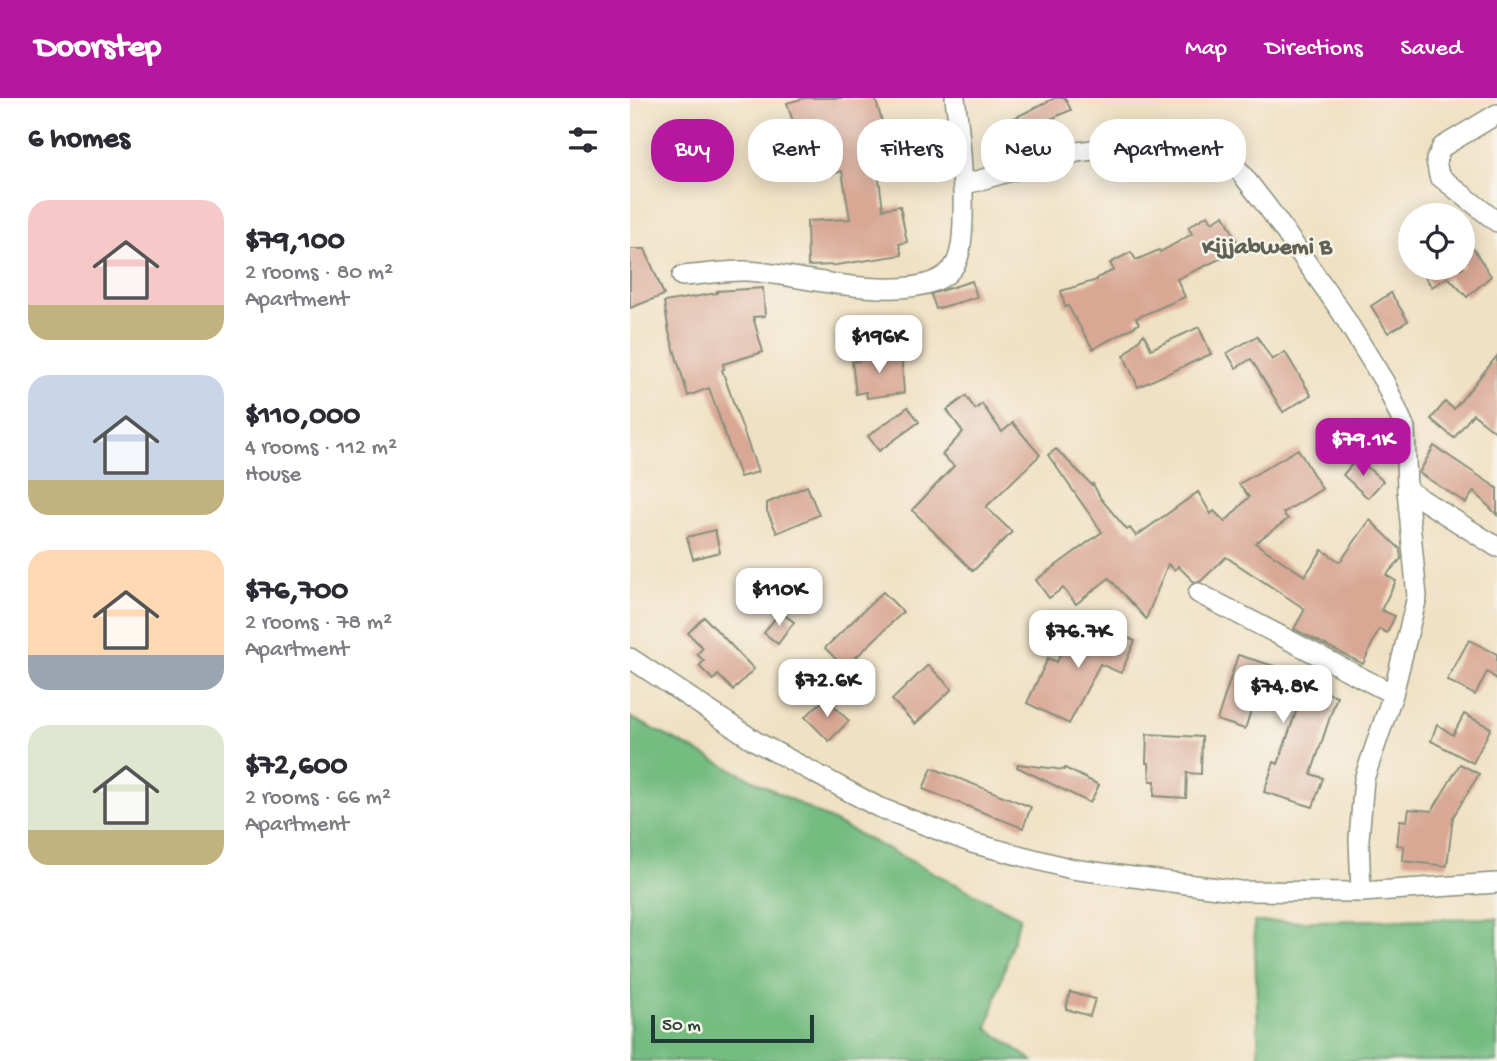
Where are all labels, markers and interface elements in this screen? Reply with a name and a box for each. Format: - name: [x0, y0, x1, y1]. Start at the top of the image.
- text: Doorstep: [35, 30, 161, 68]
- text: Map: [1185, 35, 1227, 64]
- text: Directions: [1265, 35, 1363, 64]
- text: Saved: [1401, 35, 1462, 64]
- chip: Buy: [651, 119, 734, 182]
- chip: Rent: [748, 119, 843, 182]
- chip: Filters: [857, 119, 967, 182]
- chip: New: [981, 119, 1075, 182]
- chip: Apartment: [1089, 119, 1246, 182]
- icon: filters: [564, 121, 602, 159]
- text: 6 homes: [28, 123, 130, 158]
- map controls: [1398, 203, 1475, 280]
- button: locate: [1398, 203, 1475, 280]
- text: $79,100: [245, 225, 345, 260]
- icon: home: [84, 228, 168, 312]
- district label: Kijjabwemi B: [1201, 234, 1334, 263]
- text: 2 rooms · 80 m²: [245, 260, 393, 287]
- text: Apartment: [245, 287, 349, 314]
- pin: $196K: [830, 316, 928, 375]
- text: $196K: [851, 324, 907, 351]
- text: $110,000: [245, 400, 360, 435]
- icon: home: [84, 403, 168, 487]
- pin: $79.1K: [1306, 418, 1420, 478]
- text: $79.1K: [1332, 427, 1395, 454]
- text: 4 rooms · 112 m²: [245, 435, 397, 462]
- text: House: [245, 462, 301, 489]
- pin: $110K: [730, 568, 828, 628]
- text: $76,700: [245, 575, 348, 610]
- text: $110K: [752, 577, 806, 604]
- icon: home: [84, 578, 168, 662]
- text: 2 rooms · 78 m²: [245, 610, 392, 637]
- pin: $76.7K: [1021, 610, 1135, 670]
- text: $76.7K: [1045, 619, 1111, 646]
- text: Apartment: [245, 637, 349, 664]
- pin: $72.6K: [770, 660, 884, 719]
- pin: $74.8K: [1226, 666, 1340, 725]
- text: $72.6K: [794, 668, 860, 695]
- text: $74.8K: [1250, 674, 1316, 701]
- text: $72,600: [245, 750, 347, 785]
- icon: home: [84, 753, 168, 837]
- text: 2 rooms · 66 m²: [245, 785, 391, 812]
- text: Apartment: [245, 812, 349, 839]
- scale bar: [651, 1012, 814, 1044]
- text: 50 m: [662, 1015, 701, 1038]

